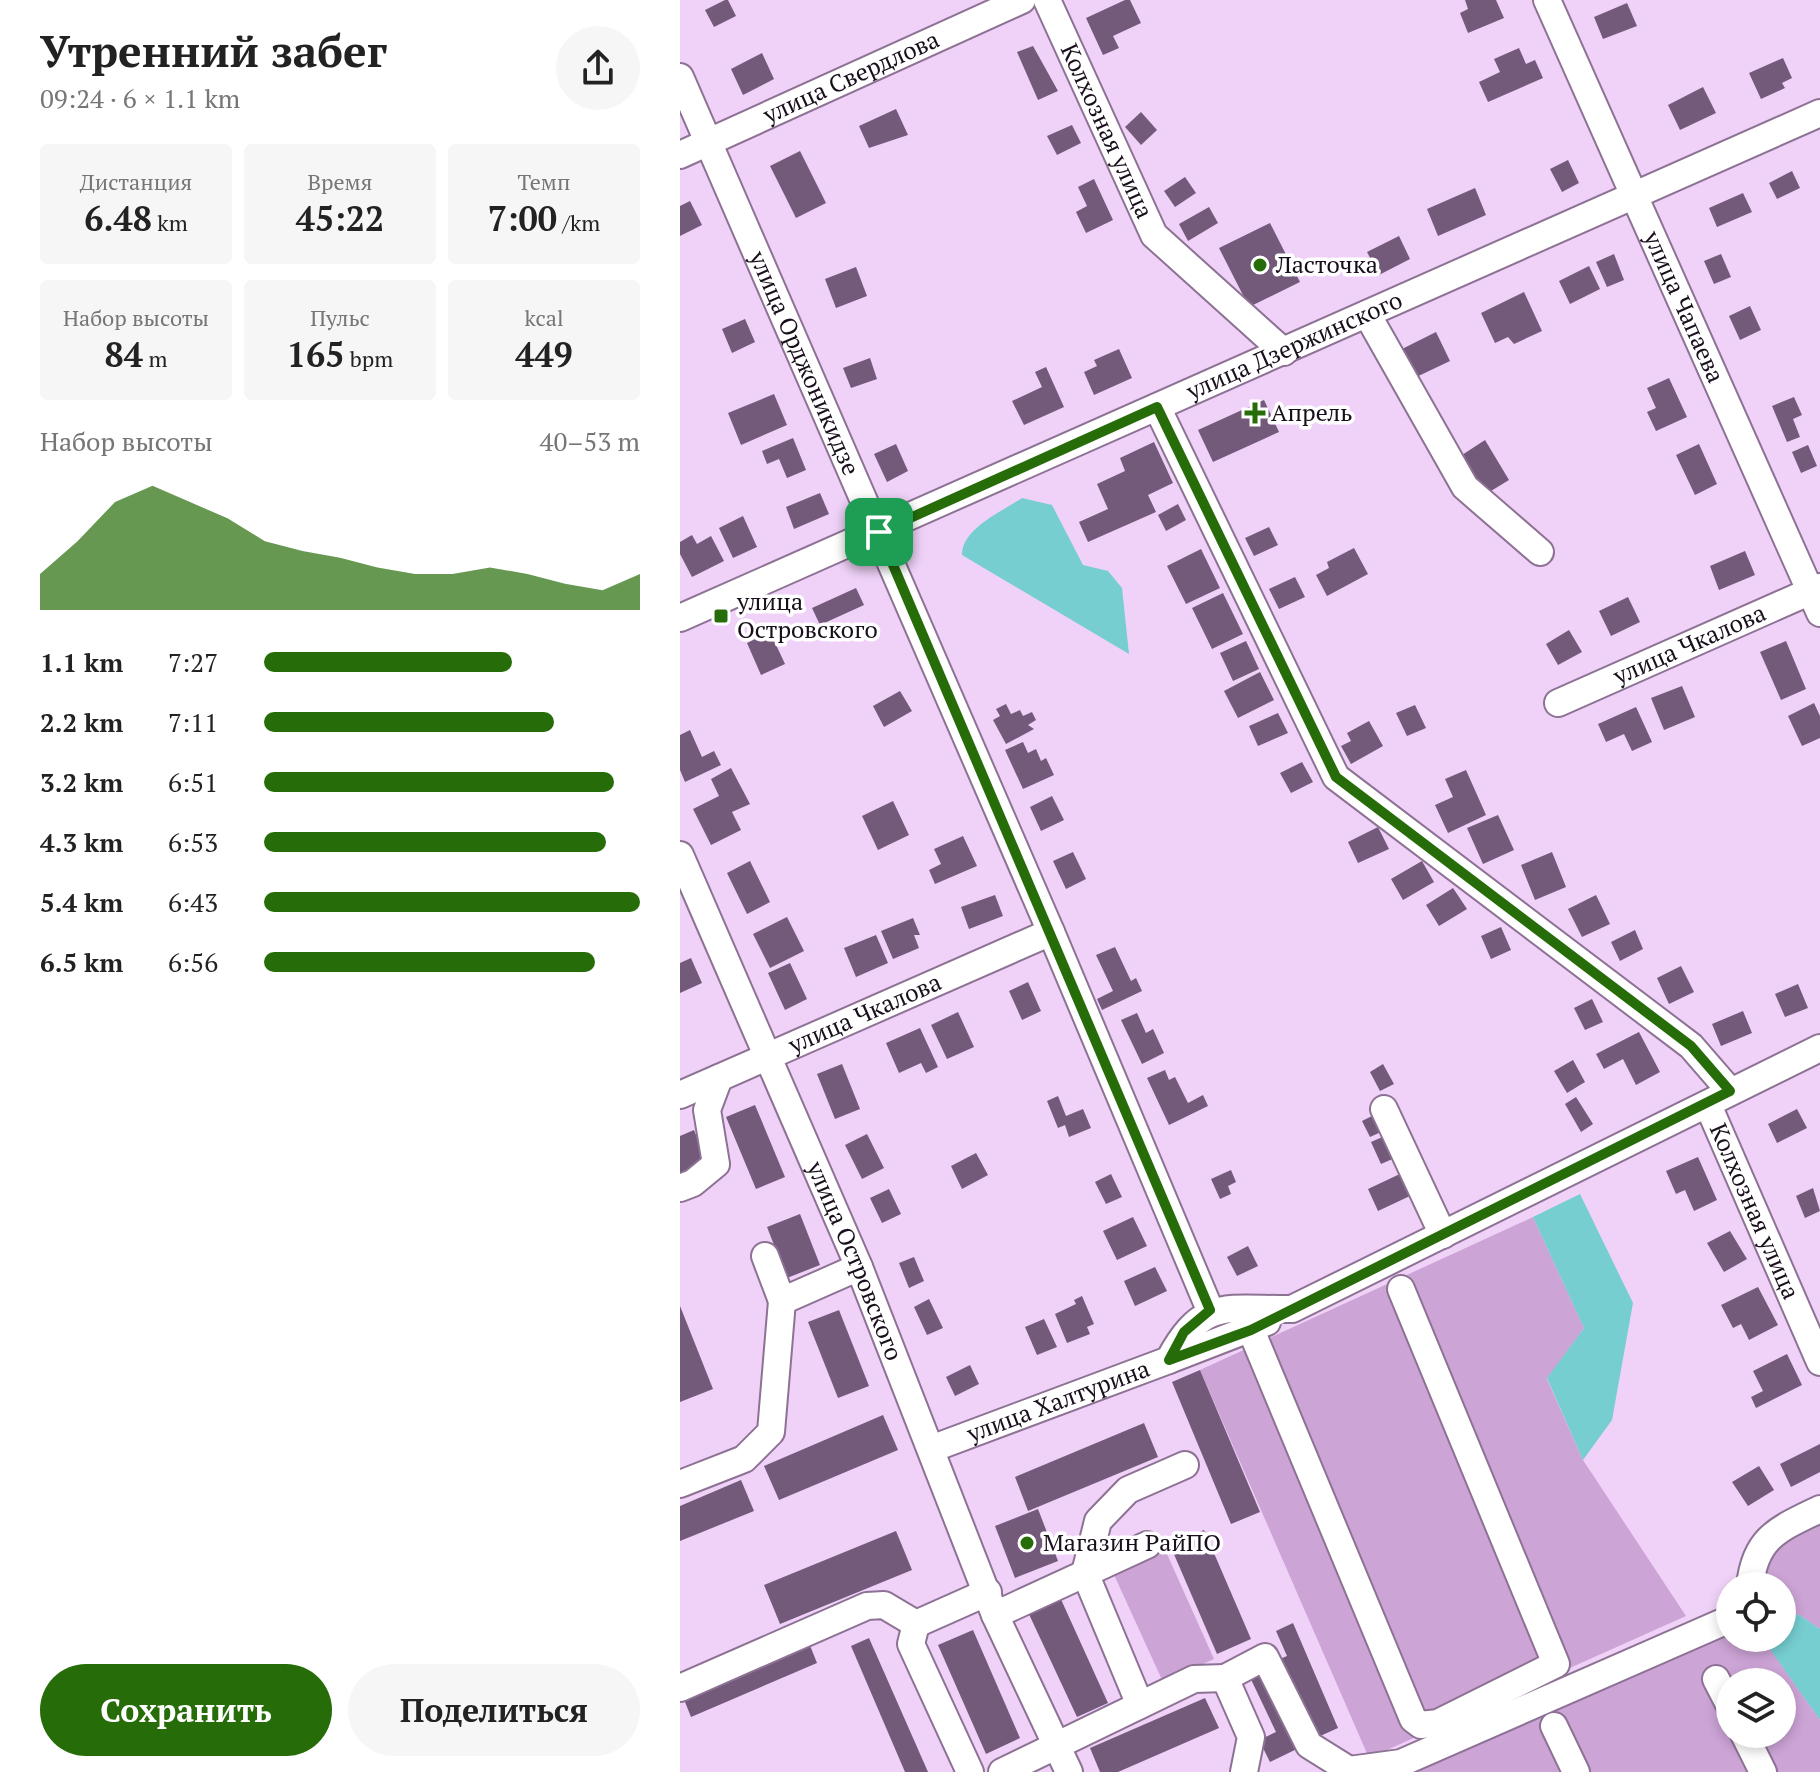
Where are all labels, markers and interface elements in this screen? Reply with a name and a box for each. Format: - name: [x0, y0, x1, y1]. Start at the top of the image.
- text: Утренний забег: [40, 21, 387, 80]
- street label: улица Свердлова: [757, 23, 944, 131]
- button: share: [556, 26, 640, 110]
- street label: Колхозная улица: [1054, 38, 1161, 223]
- text: 09:24 · 6 × 1.1 km: [40, 81, 240, 115]
- text: Дистанция: [80, 167, 192, 196]
- text: Время: [308, 167, 372, 196]
- text: Темп: [518, 167, 570, 196]
- text: 6.48: [84, 196, 152, 241]
- text: 45:22: [296, 196, 384, 241]
- text: 7:00: [488, 196, 557, 241]
- text: km: [152, 208, 188, 237]
- text: /km: [557, 208, 600, 237]
- street label: улица Чапаева: [1636, 225, 1732, 388]
- street label: улица Орджоникидзе: [742, 245, 868, 480]
- place label: Ласточка: [1275, 248, 1378, 280]
- marker: Ласточка: [1251, 256, 1269, 274]
- street label: улица Дзержинского: [1180, 283, 1407, 407]
- text: Набор высоты: [63, 303, 209, 332]
- text: Пульс: [310, 303, 370, 332]
- text: kcal: [524, 303, 564, 332]
- text: 84: [105, 332, 143, 377]
- text: 165: [287, 332, 344, 377]
- text: 449: [515, 332, 573, 377]
- text: m: [143, 344, 167, 373]
- text: bpm: [344, 344, 393, 373]
- place label: Апрель: [1271, 396, 1353, 428]
- marker: Апрель: [1246, 404, 1264, 422]
- text: Набор высоты: [40, 424, 213, 458]
- text: 40–53 m: [540, 424, 640, 458]
- pin: [845, 498, 913, 566]
- icon: arrive: [857, 510, 901, 554]
- place label: улица Островского: [736, 585, 878, 645]
- street label: улица Чкалова: [1607, 596, 1771, 692]
- marker: улица Островского: [712, 607, 730, 625]
- text: 1.1 km: [40, 645, 123, 679]
- text: 7:27: [168, 645, 218, 679]
- text: 2.2 km: [40, 705, 123, 739]
- text: 7:11: [168, 705, 218, 739]
- text: 3.2 km: [40, 765, 123, 799]
- text: 6:51: [168, 765, 218, 799]
- text: 4.3 km: [40, 825, 123, 859]
- text: 6:53: [168, 825, 218, 859]
- text: 5.4 km: [40, 885, 123, 919]
- text: 6:43: [168, 885, 218, 919]
- text: 6.5 km: [40, 945, 123, 979]
- text: 6:56: [168, 945, 218, 979]
- street label: улица Чкалова: [782, 965, 946, 1061]
- street label: Колхозная улица: [1703, 1118, 1808, 1304]
- street label: улица Островского: [800, 1155, 911, 1365]
- street label: улица Халтурина: [961, 1352, 1154, 1449]
- place label: Магазин РайПО: [1043, 1526, 1221, 1558]
- marker: Магазин РайПО: [1018, 1534, 1036, 1552]
- map controls: [1716, 1572, 1796, 1748]
- button: locate: [1716, 1572, 1796, 1652]
- button: Сохранить: [40, 1664, 332, 1756]
- button: Поделиться: [348, 1664, 640, 1756]
- button: layers: [1716, 1668, 1796, 1748]

